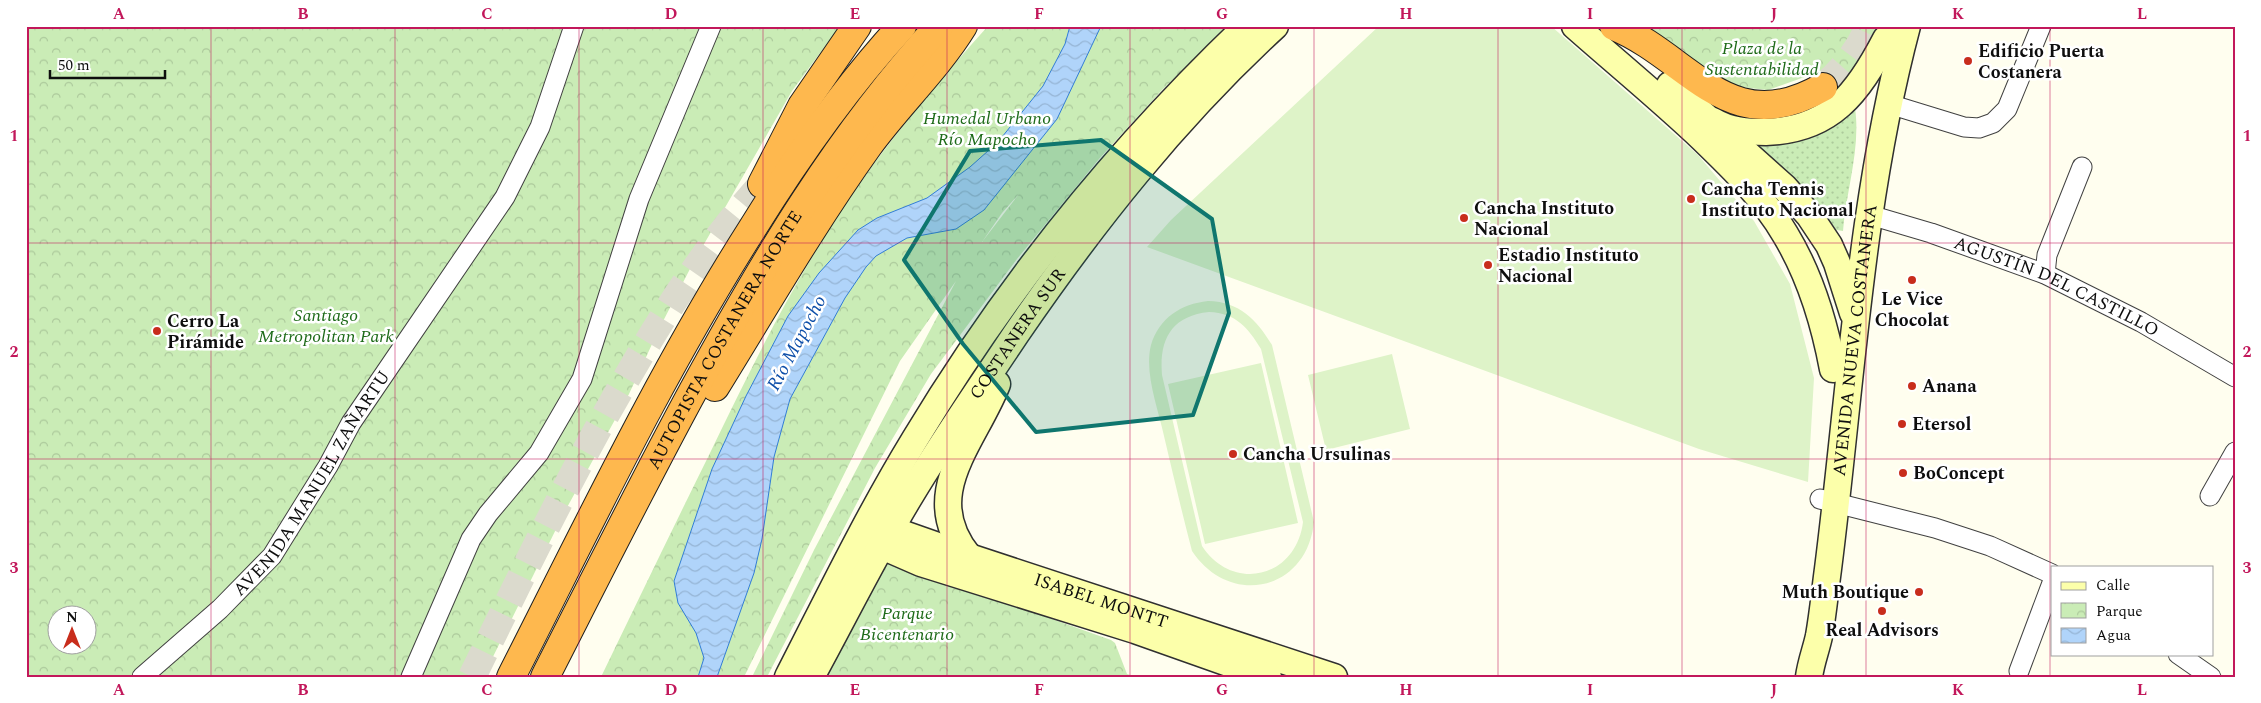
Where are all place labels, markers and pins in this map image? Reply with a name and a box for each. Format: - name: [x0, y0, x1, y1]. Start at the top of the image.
- place label: Edificio Puerta Costanera: [1978, 38, 2105, 86]
- marker: Edificio Puerta Costanera: [1962, 55, 1974, 67]
- place label: Cancha Tennis Instituto Nacional: [1701, 176, 1854, 224]
- marker: Cancha Tennis Instituto Nacional: [1685, 193, 1697, 205]
- place label: Cancha Instituto Nacional: [1474, 195, 1614, 243]
- marker: Cancha Instituto Nacional: [1458, 212, 1470, 224]
- place label: Estadio Instituto Nacional: [1498, 242, 1639, 290]
- marker: Estadio Instituto Nacional: [1482, 259, 1494, 271]
- marker: Le Vice Chocolat: [1906, 274, 1918, 286]
- place label: Le Vice Chocolat: [1875, 286, 1949, 334]
- place label: Cerro La Pirámide: [167, 308, 244, 356]
- marker: Cerro La Pirámide: [151, 325, 163, 337]
- place label: Anana: [1922, 373, 1977, 400]
- marker: Anana: [1906, 380, 1918, 392]
- place label: Etersol: [1912, 411, 1971, 438]
- marker: Etersol: [1896, 418, 1908, 430]
- place label: Cancha Ursulinas: [1243, 441, 1391, 468]
- marker: Cancha Ursulinas: [1227, 448, 1239, 460]
- place label: BoConcept: [1913, 460, 2005, 487]
- marker: BoConcept: [1897, 467, 1909, 479]
- place label: Muth Boutique: [1782, 579, 1909, 606]
- marker: Muth Boutique: [1913, 586, 1925, 598]
- marker: Real Advisors: [1876, 605, 1888, 617]
- place label: Real Advisors: [1825, 617, 1939, 644]

